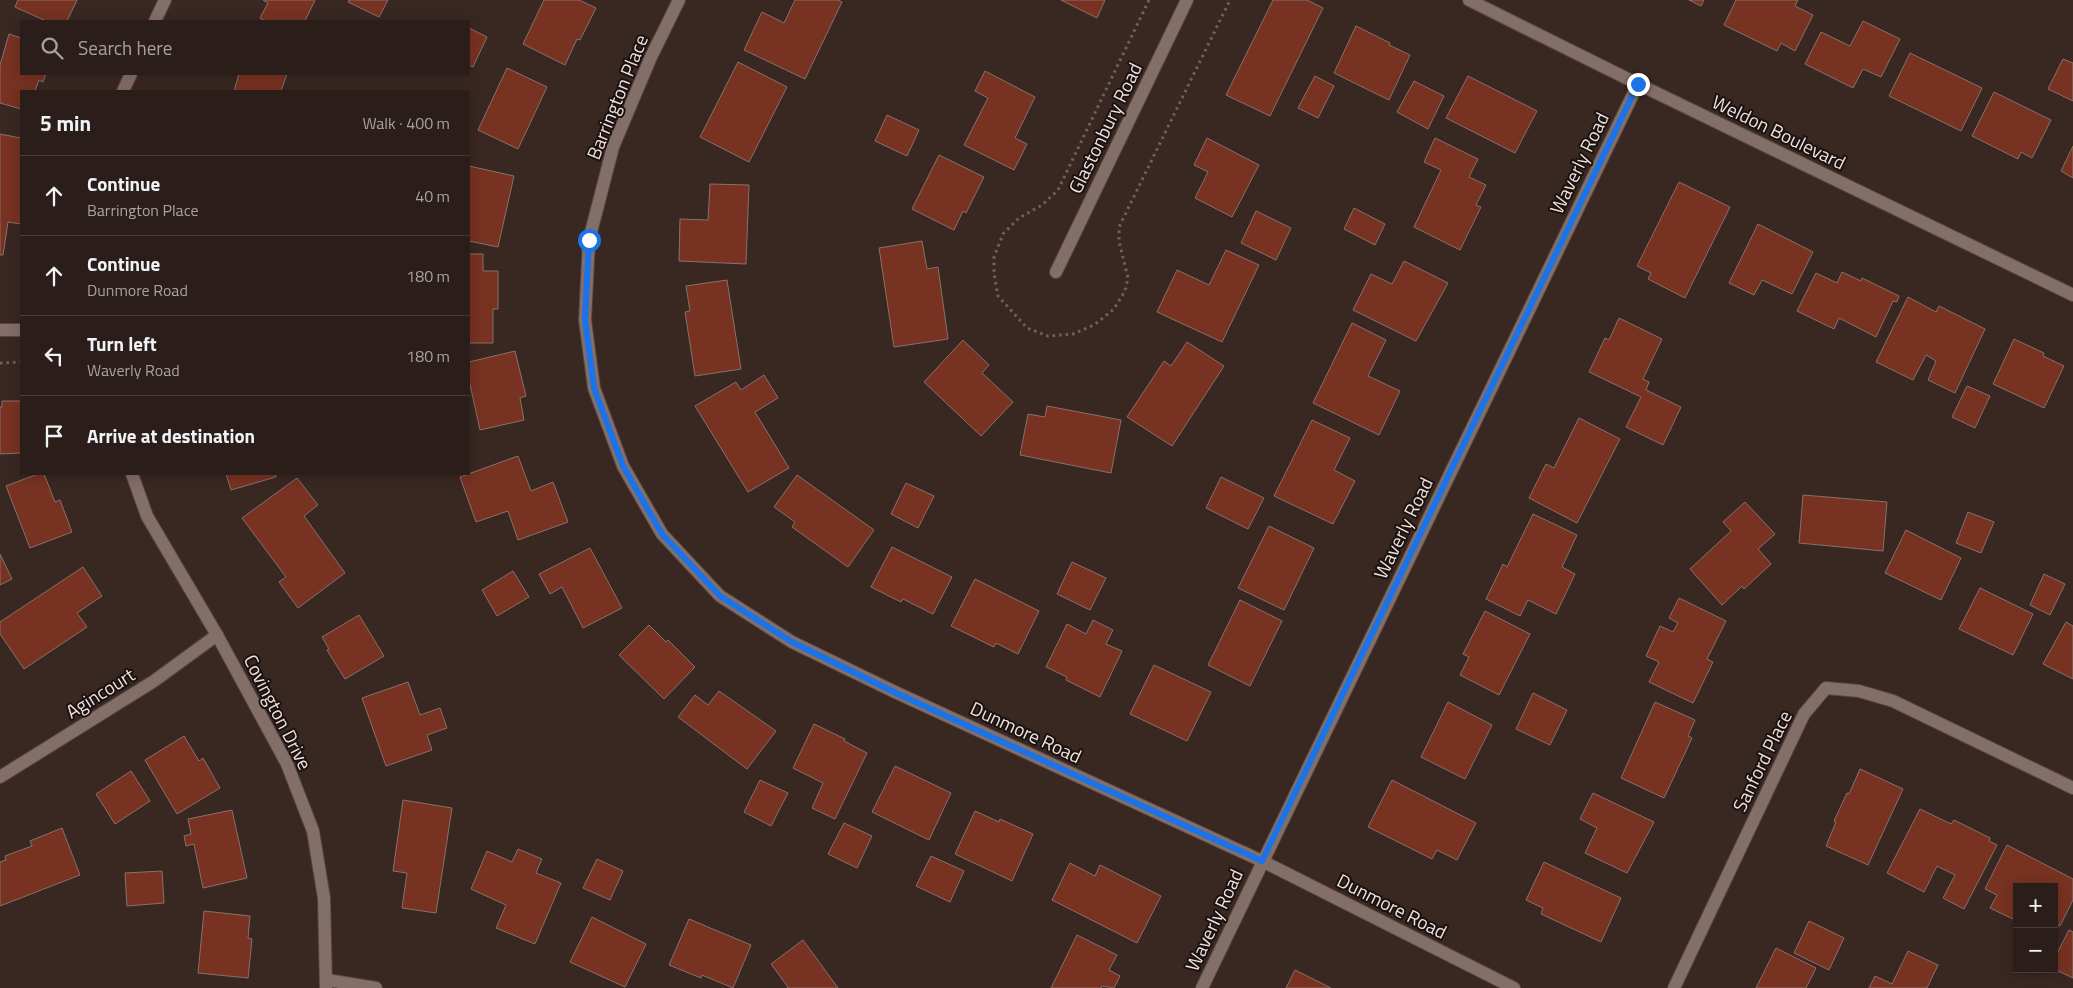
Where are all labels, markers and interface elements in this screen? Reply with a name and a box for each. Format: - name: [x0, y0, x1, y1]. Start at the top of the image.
- search box: [20, 20, 470, 75]
- street label: Barrington Place: [578, 30, 655, 164]
- text: Search here: [78, 33, 172, 62]
- icon: search: [38, 34, 66, 62]
- street label: Glastonbury Road: [1060, 57, 1149, 198]
- route end: [1627, 73, 1650, 96]
- street label: Weldon Boulevard: [1707, 87, 1851, 176]
- text: 5 min: [40, 107, 91, 139]
- street label: Waverly Road: [1541, 107, 1616, 219]
- text: Walk · 400 m: [362, 111, 450, 135]
- text: Continue: [87, 169, 160, 198]
- icon: ahead: [40, 182, 68, 210]
- text: 40 m: [415, 184, 450, 208]
- text: Barrington Place: [87, 198, 199, 222]
- route start: [578, 229, 601, 252]
- text: Continue: [87, 249, 160, 278]
- icon: ahead: [40, 262, 68, 290]
- text: 180 m: [406, 264, 450, 288]
- text: Dunmore Road: [87, 278, 188, 302]
- text: Turn left: [87, 329, 157, 358]
- icon: left: [40, 342, 68, 370]
- text: 180 m: [406, 344, 450, 368]
- text: Waverly Road: [87, 358, 180, 382]
- text: Arrive at destination: [87, 421, 255, 450]
- icon: arrive: [40, 422, 68, 450]
- street label: Waverly Road: [1365, 472, 1440, 584]
- street label: Covington Drive: [237, 649, 320, 774]
- street label: Agincourt: [59, 660, 140, 725]
- street label: Dunmore Road: [966, 693, 1087, 770]
- street label: Sanford Place: [1724, 705, 1799, 816]
- street label: Waverly Road: [1177, 864, 1250, 976]
- street label: Dunmore Road: [1332, 865, 1452, 946]
- map controls: [2013, 883, 2058, 973]
- button: +: [2013, 883, 2058, 928]
- button: −: [2013, 928, 2058, 973]

